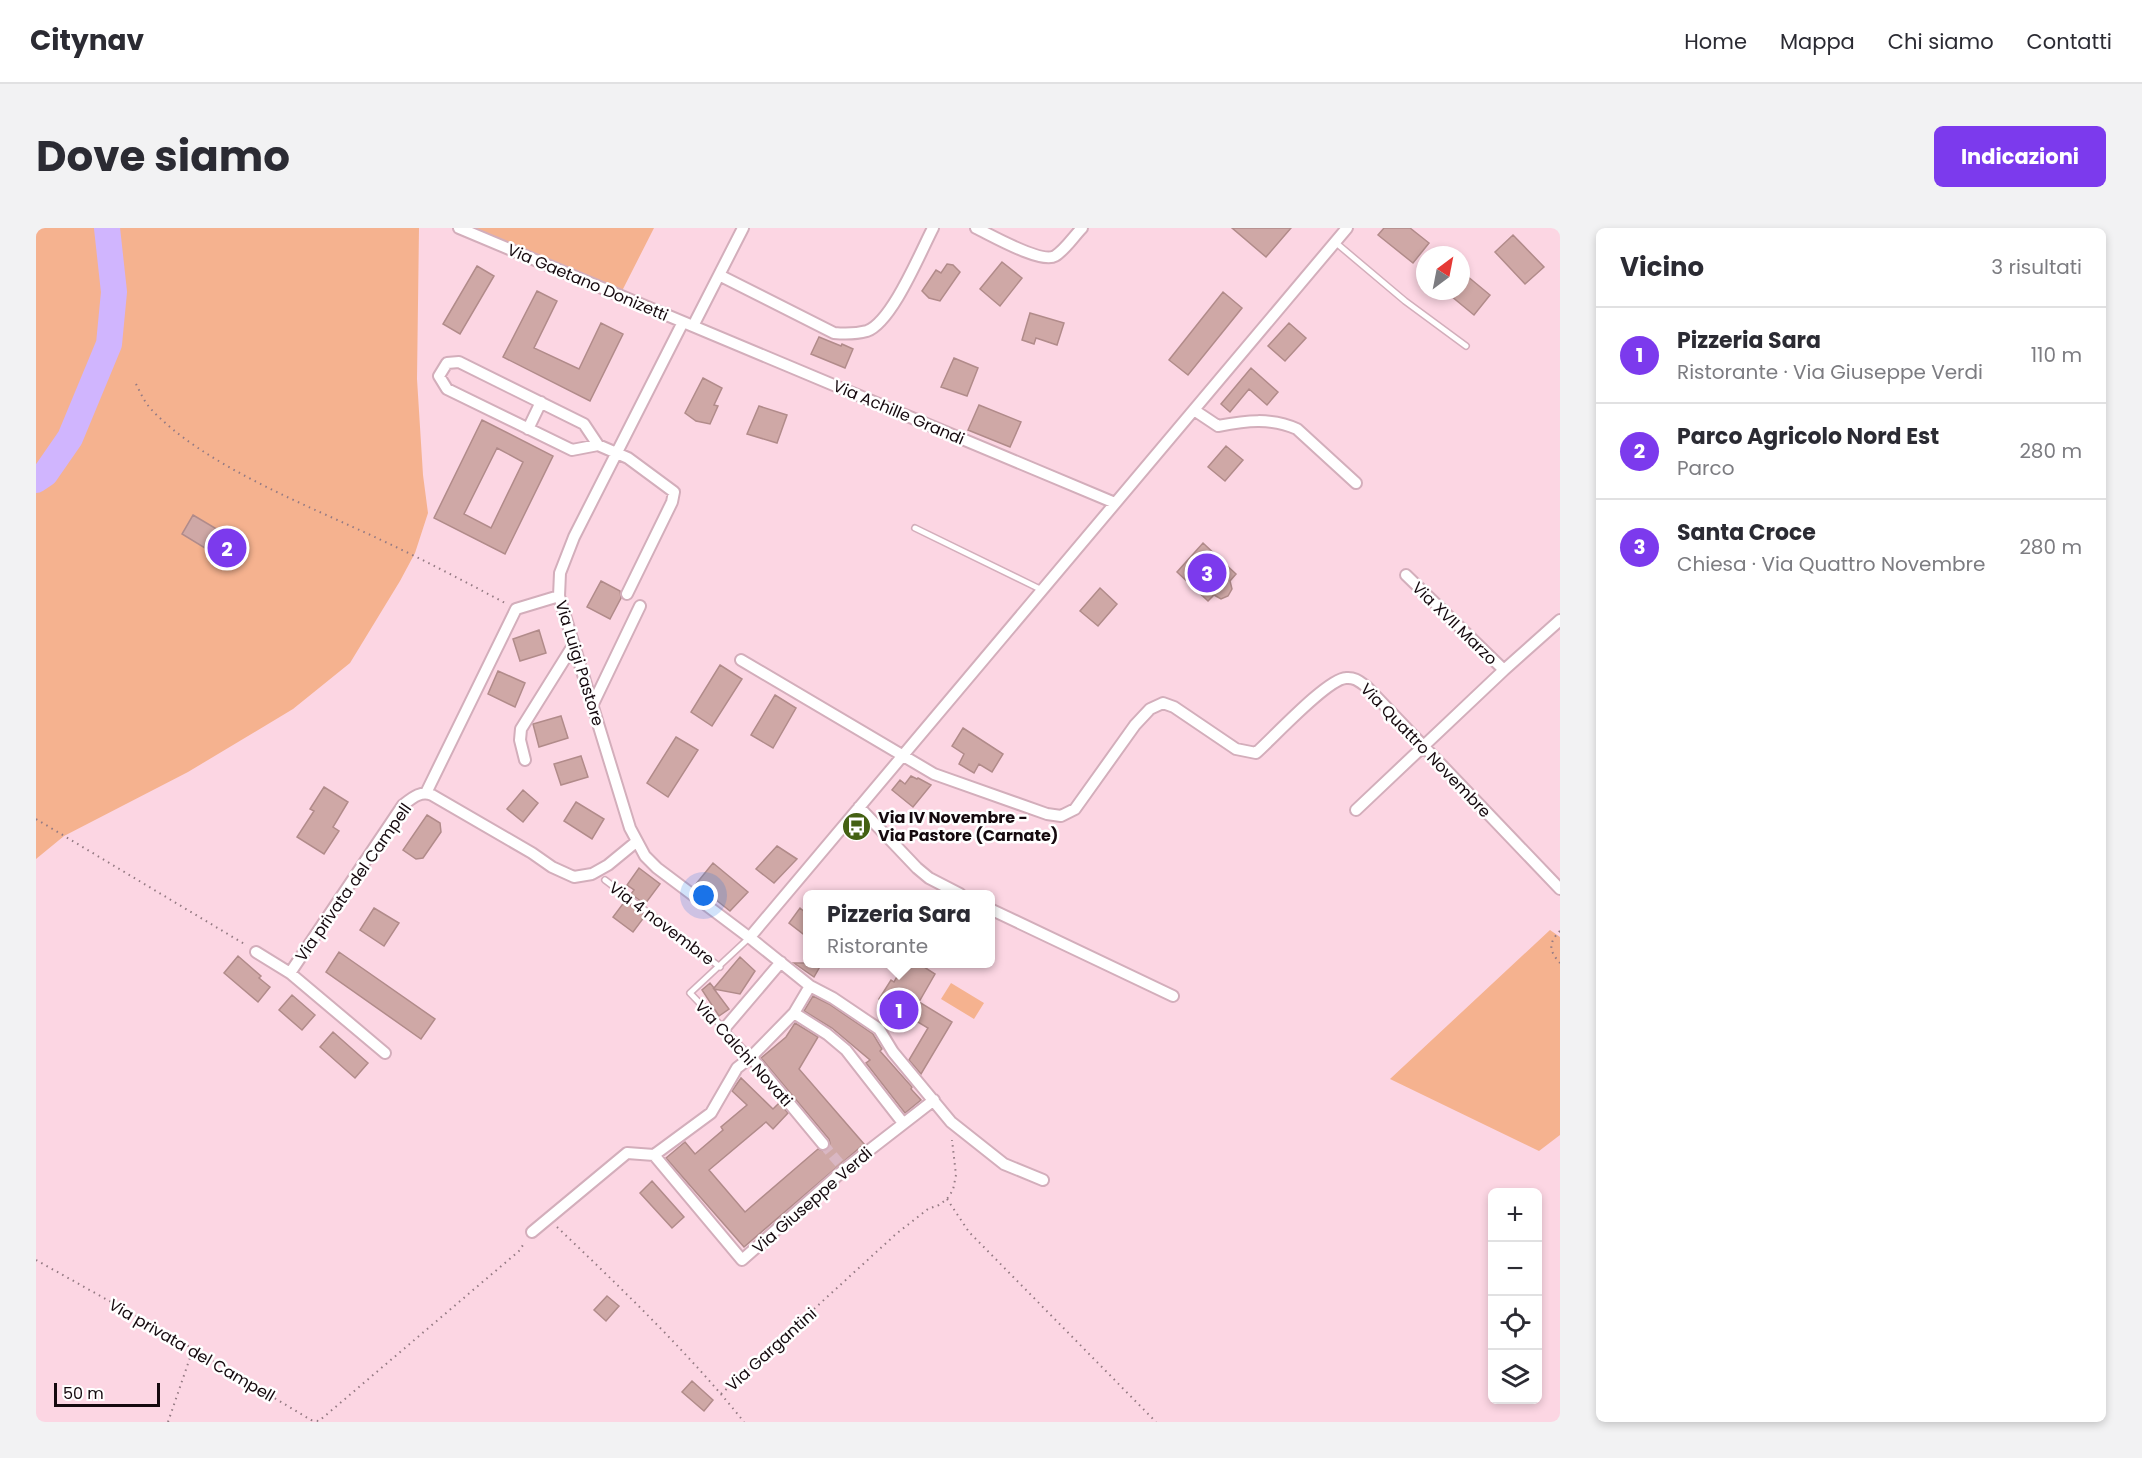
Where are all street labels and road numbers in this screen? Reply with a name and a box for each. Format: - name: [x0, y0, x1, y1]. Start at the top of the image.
- street label: Via Gaetano Donizetti: [504, 238, 672, 327]
- street label: Via Achille Grandi: [830, 374, 968, 451]
- street label: Via XVII Marzo: [1407, 577, 1503, 670]
- street label: Via Luigi Pastore: [549, 597, 610, 729]
- street label: Via Quattro Novembre: [1355, 678, 1496, 823]
- street label: Via privata del Campell: [290, 798, 417, 966]
- street label: Via 4 novembre: [604, 876, 719, 971]
- street label: Via Calchi Novati: [690, 995, 798, 1112]
- street label: Via Giuseppe Verdi: [747, 1142, 877, 1259]
- street label: Via privata del Campell: [104, 1293, 279, 1408]
- street label: Via Gargantini: [721, 1302, 822, 1396]

